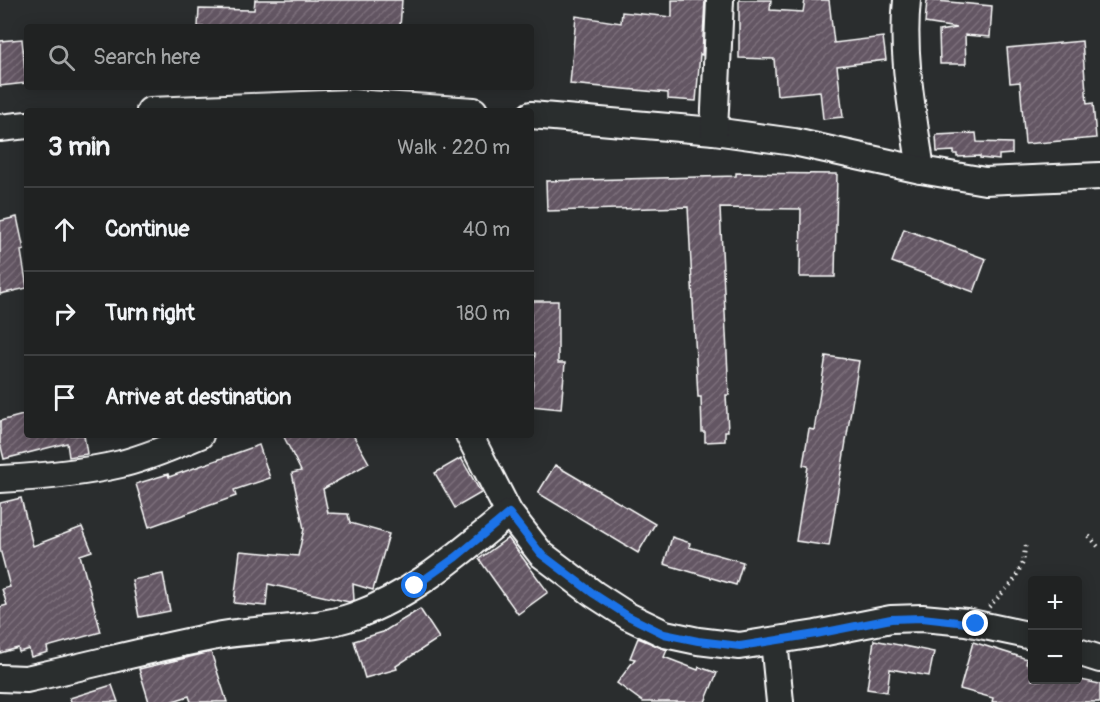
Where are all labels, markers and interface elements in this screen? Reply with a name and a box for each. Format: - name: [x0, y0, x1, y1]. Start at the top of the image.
- search box: [24, 24, 534, 90]
- icon: search: [45, 41, 78, 74]
- text: Search here: [93, 43, 200, 71]
- text: 3 min: [48, 131, 110, 163]
- text: Walk · 220 m: [397, 135, 510, 160]
- icon: ahead: [48, 213, 81, 246]
- text: Continue: [105, 215, 189, 243]
- text: 40 m: [463, 217, 510, 242]
- icon: right: [48, 297, 81, 330]
- text: Turn right: [105, 299, 195, 327]
- text: 180 m: [456, 301, 510, 326]
- icon: arrive: [48, 381, 81, 414]
- text: Arrive at destination: [105, 383, 291, 411]
- route start: [401, 572, 427, 598]
- map controls: [1028, 576, 1082, 684]
- button: +: [1028, 576, 1082, 630]
- route end: [962, 610, 988, 636]
- button: −: [1028, 630, 1082, 684]

